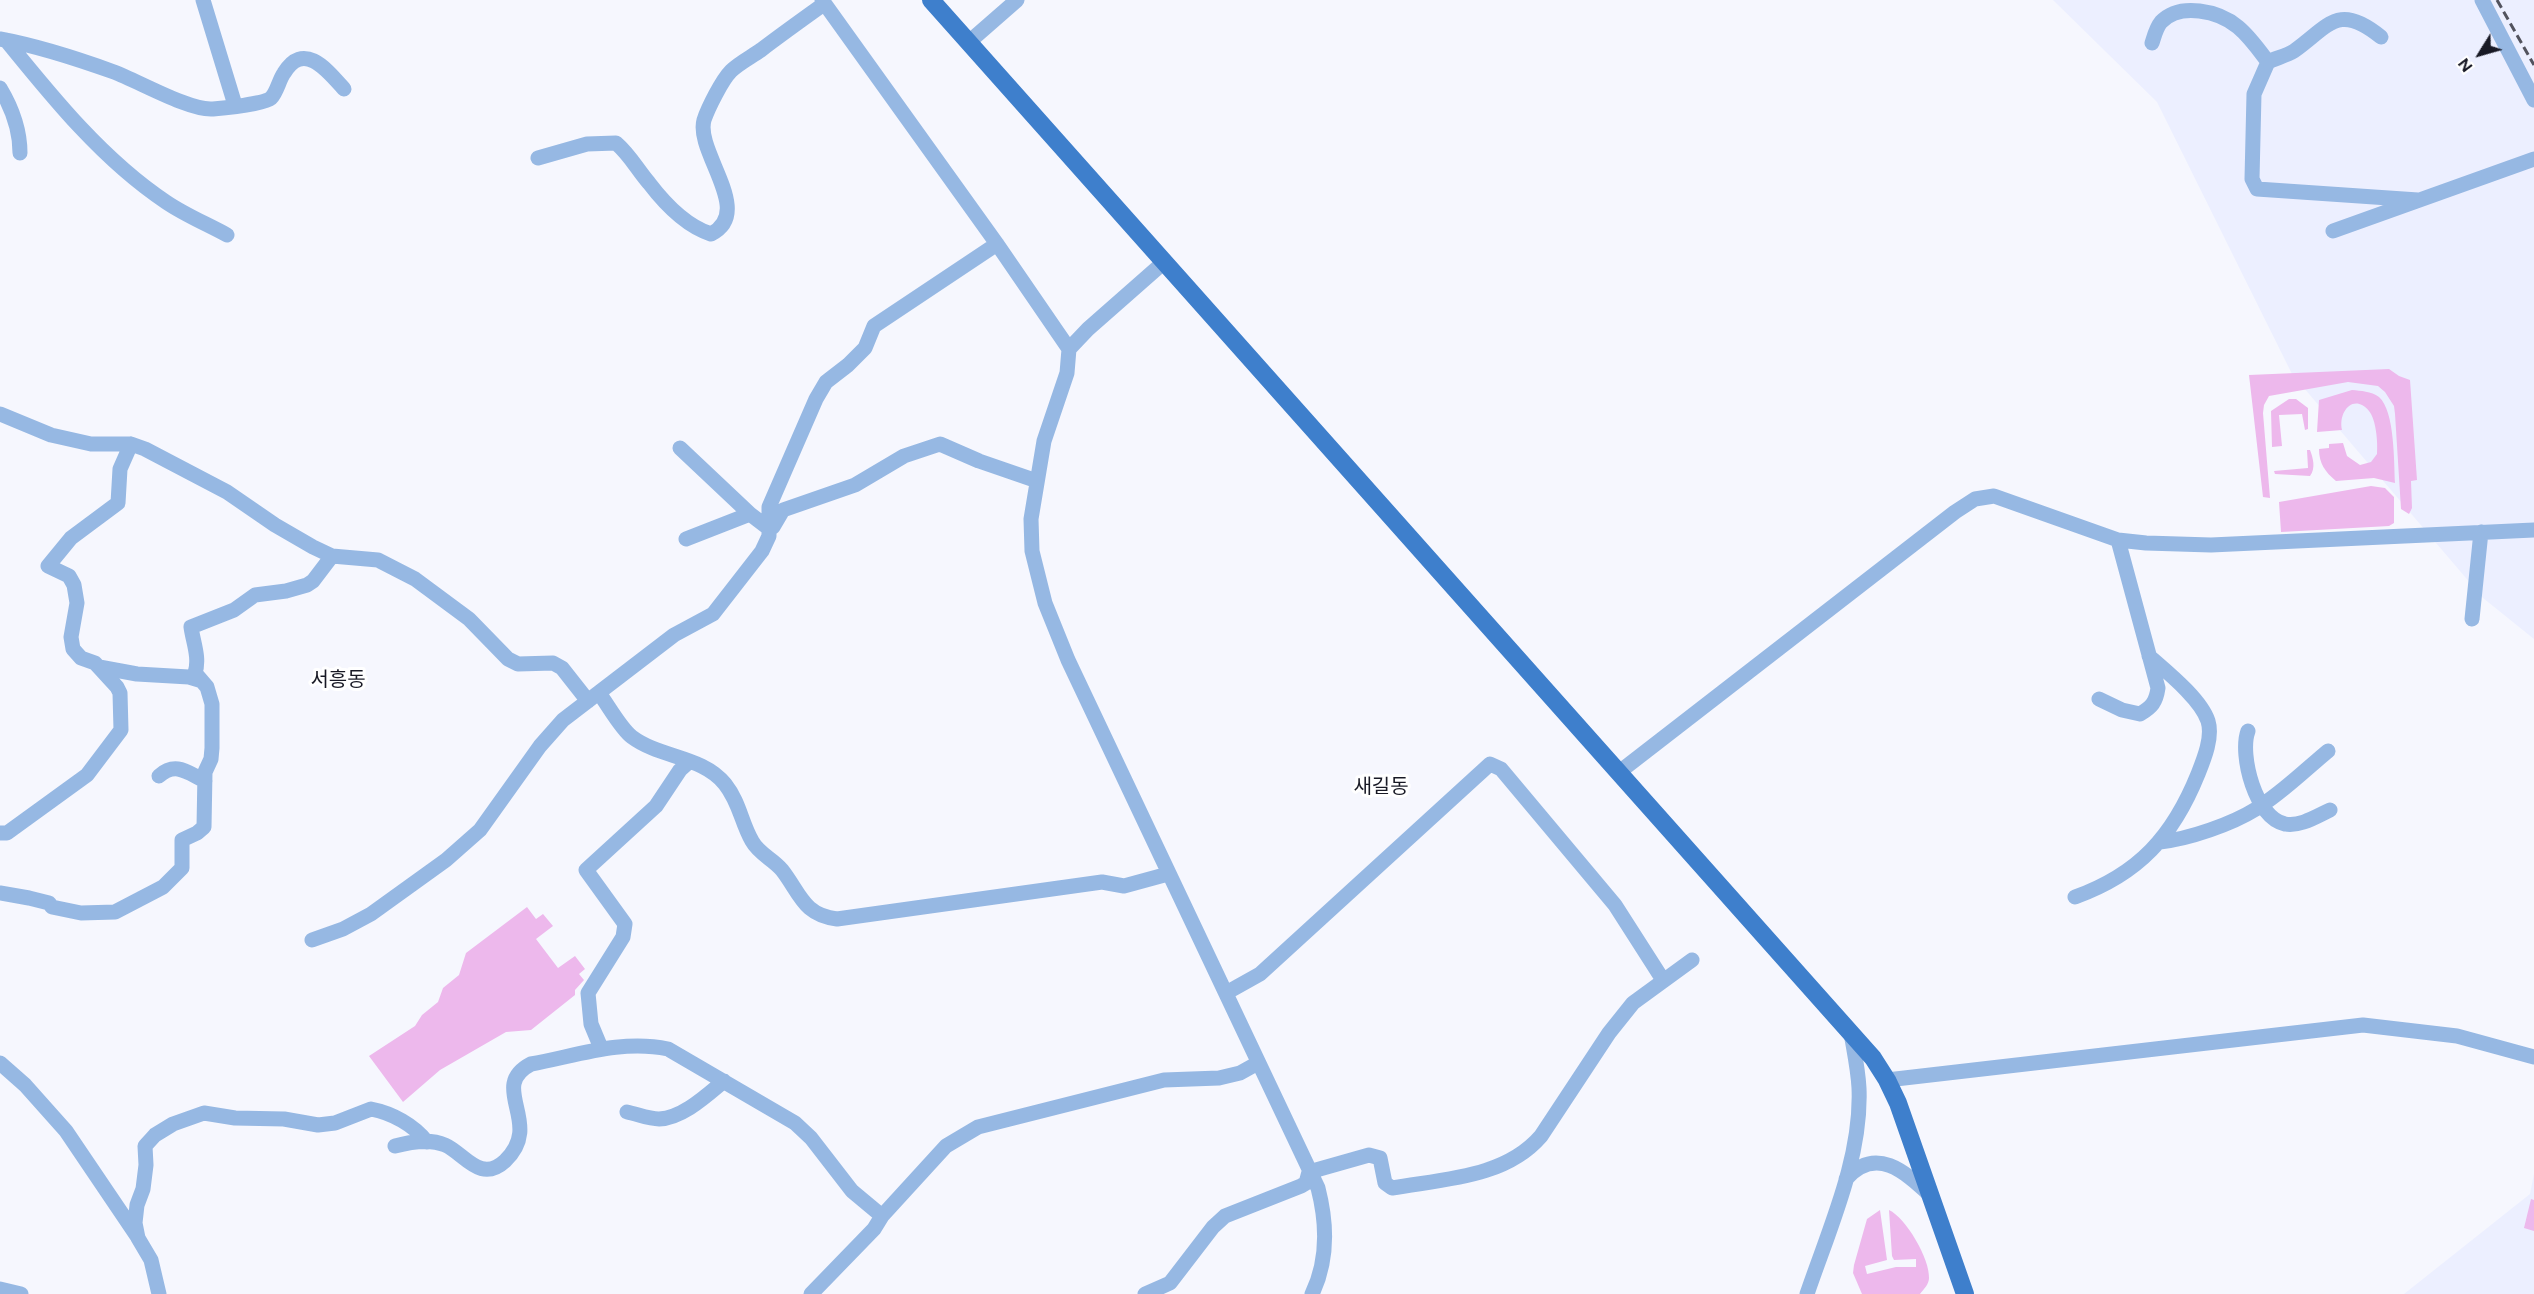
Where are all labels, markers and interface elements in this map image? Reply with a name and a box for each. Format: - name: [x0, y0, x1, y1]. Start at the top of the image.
- north arrow: [2450, 24, 2510, 84]
- text: N: [2454, 54, 2477, 76]
- district label: 서흥동: [310, 668, 366, 692]
- district label: 새길동: [1353, 775, 1409, 799]

